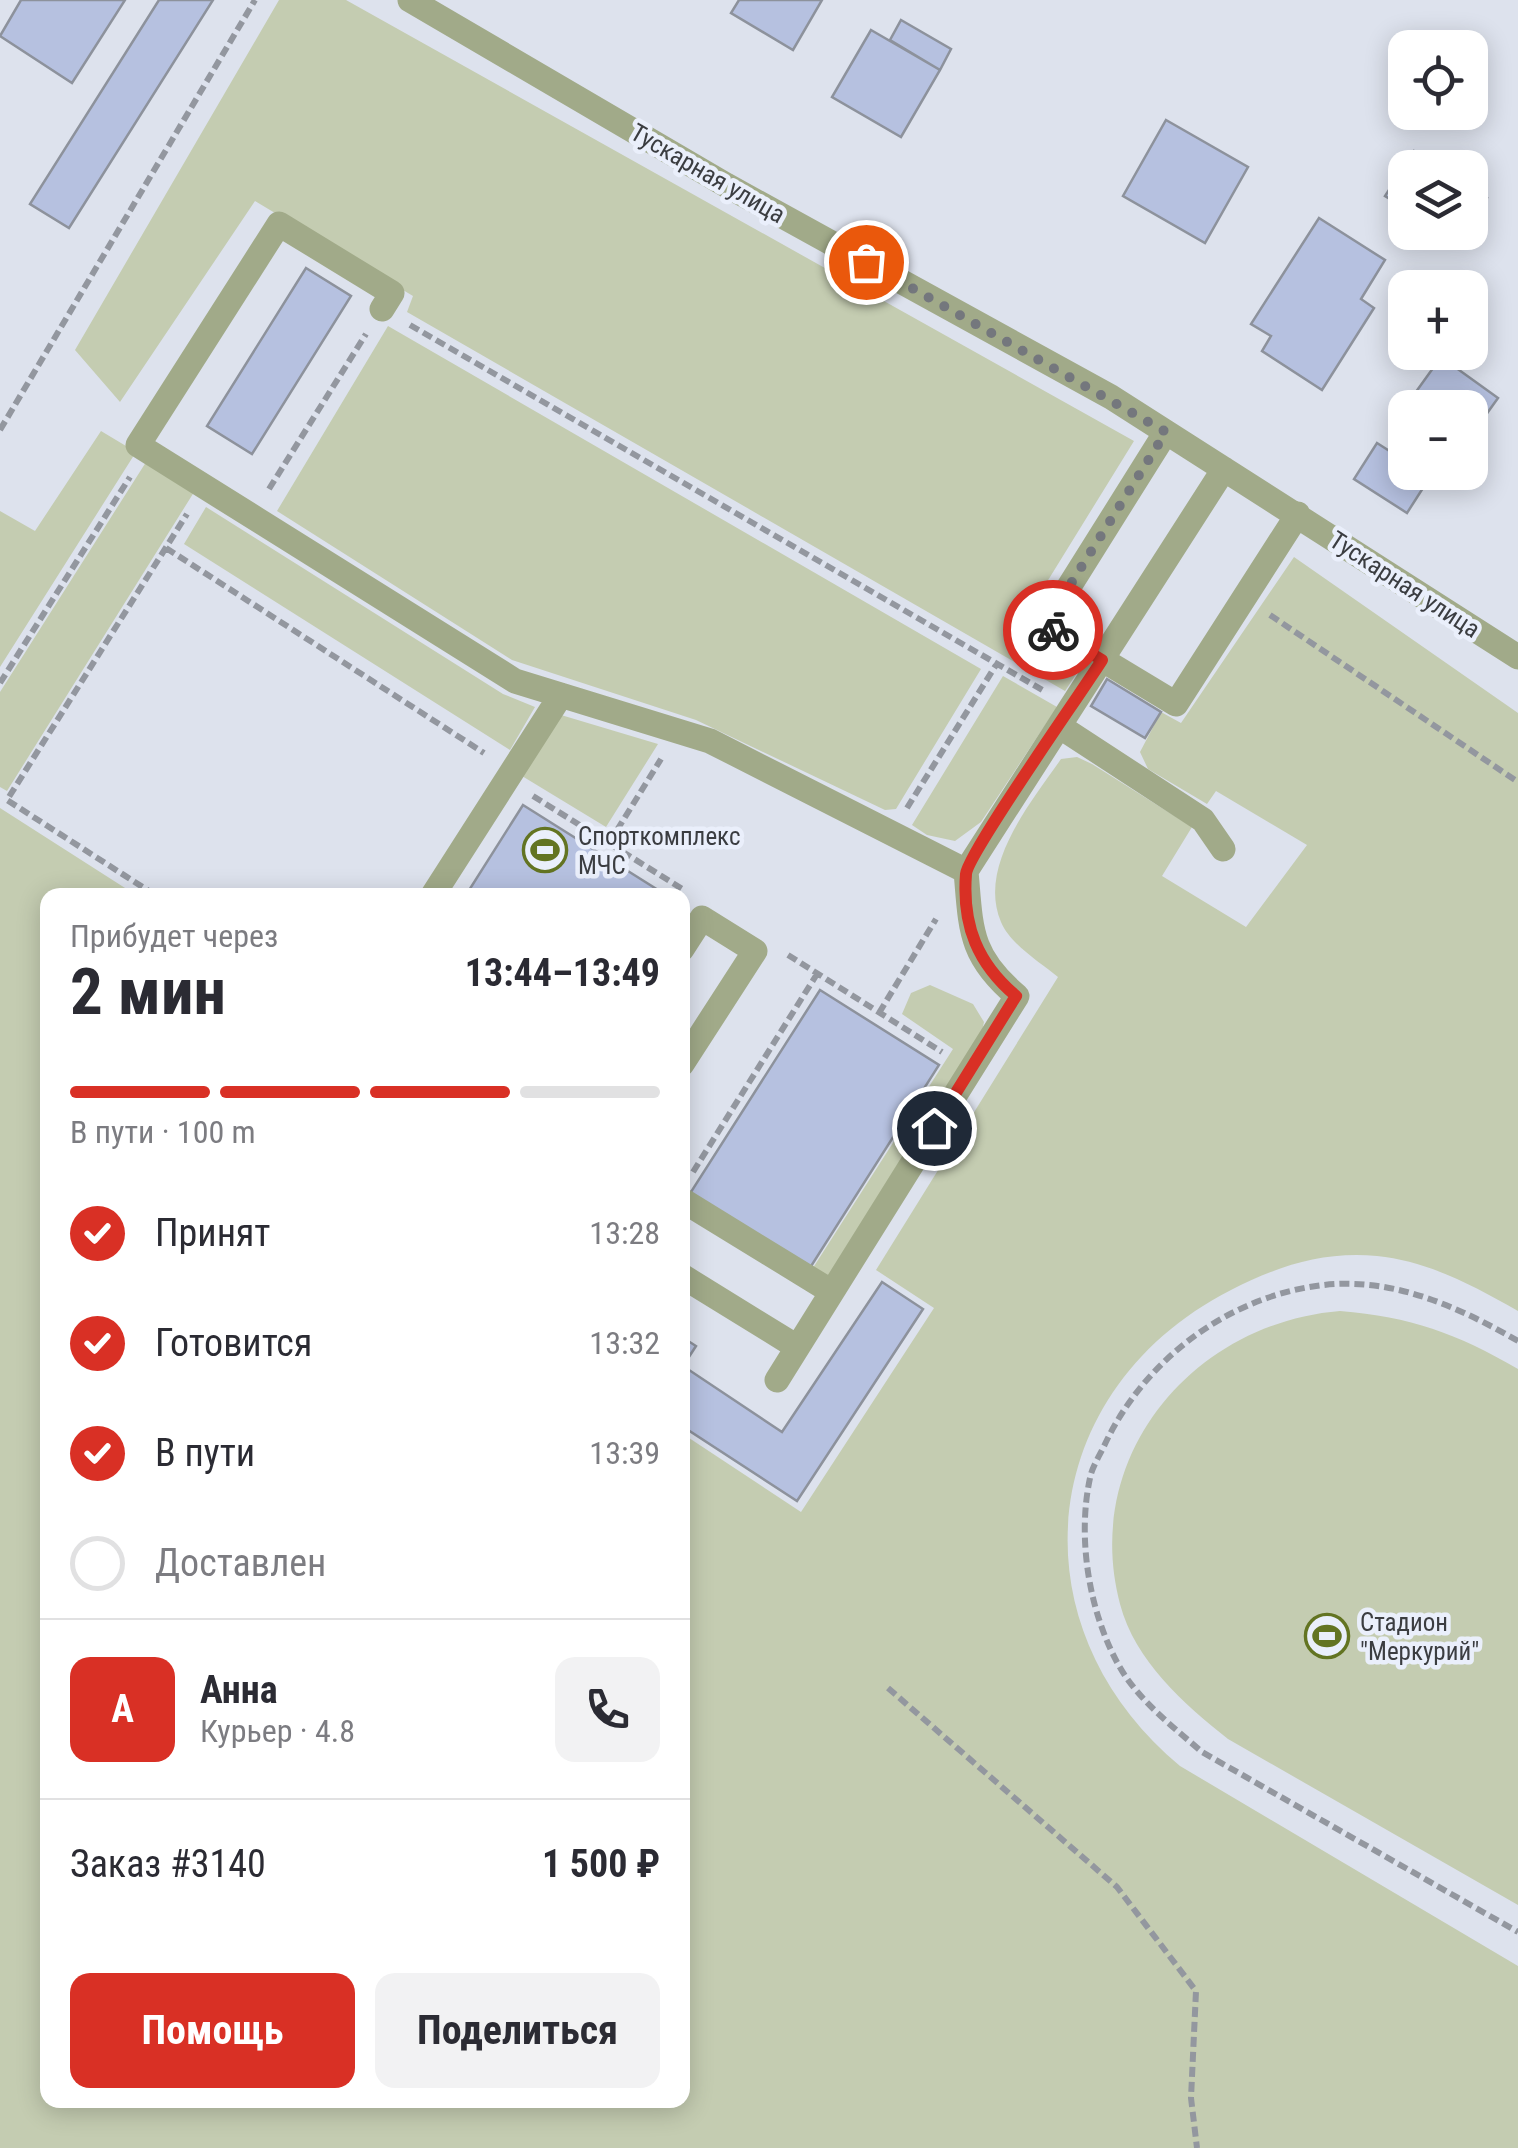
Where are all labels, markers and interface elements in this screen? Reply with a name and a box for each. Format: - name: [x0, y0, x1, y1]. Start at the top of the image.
- map controls: [1388, 30, 1488, 490]
- button: locate: [1388, 30, 1488, 130]
- street label: Тускарная улица: [625, 118, 790, 229]
- button: layers: [1388, 150, 1488, 250]
- pin: [824, 220, 909, 305]
- icon: bag: [839, 235, 894, 290]
- button: +: [1388, 270, 1488, 370]
- button: −: [1388, 390, 1488, 490]
- street label: Тускарная улица: [1324, 525, 1485, 644]
- courier: [1003, 580, 1103, 680]
- icon: bike: [1026, 603, 1081, 658]
- place label: Спорткомплекс МЧС: [578, 822, 740, 880]
- sports icon: Спорткомплекс МЧС: [522, 827, 568, 873]
- text: Прибудет через: [70, 917, 278, 955]
- text: 13:44–13:49: [465, 951, 660, 995]
- text: 2 мин: [70, 954, 226, 1030]
- pin: [892, 1086, 977, 1171]
- icon: home: [907, 1101, 962, 1156]
- text: В пути · 100 m: [70, 1113, 256, 1151]
- icon: check: [70, 1206, 125, 1261]
- text: Принят: [155, 1211, 271, 1255]
- text: 13:28: [589, 1214, 660, 1252]
- icon: check: [70, 1316, 125, 1371]
- text: Готовится: [155, 1321, 312, 1365]
- text: 13:32: [589, 1324, 660, 1362]
- icon: check: [70, 1426, 125, 1481]
- text: В пути: [155, 1431, 255, 1475]
- text: 13:39: [589, 1434, 660, 1472]
- text: Доставлен: [155, 1541, 326, 1585]
- place label: Стадион "Меркурий": [1360, 1608, 1479, 1666]
- sports icon: Стадион "Меркурий": [1304, 1613, 1350, 1659]
- button: phone: [555, 1657, 660, 1762]
- text: Анна: [200, 1668, 278, 1712]
- text: А: [111, 1687, 134, 1731]
- text: Курьер · 4.8: [200, 1712, 355, 1750]
- text: Заказ #3140: [70, 1842, 266, 1886]
- text: 1 500 ₽: [542, 1842, 660, 1886]
- button: Помощь: [70, 1973, 355, 2088]
- button: Поделиться: [375, 1973, 660, 2088]

